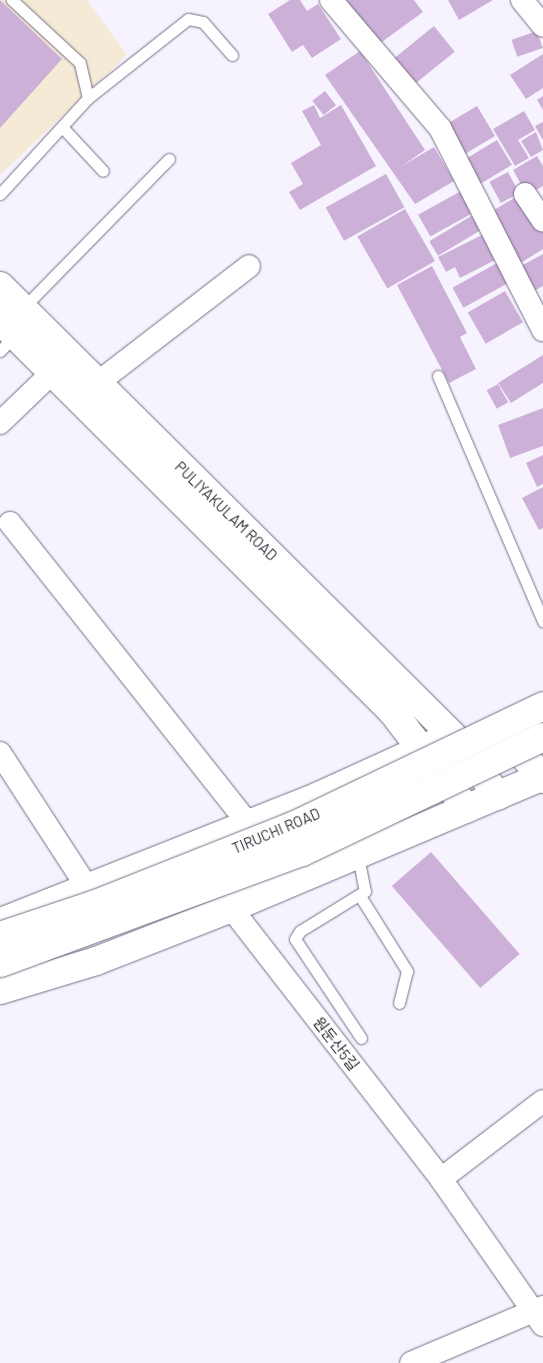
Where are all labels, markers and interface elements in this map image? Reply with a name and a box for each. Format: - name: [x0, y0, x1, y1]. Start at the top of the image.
- street label: PULIYAKULAM ROAD: [171, 458, 281, 564]
- street label: TIRUCHI ROAD: [229, 804, 323, 858]
- street label: 원둔산5길: [310, 1014, 362, 1074]

